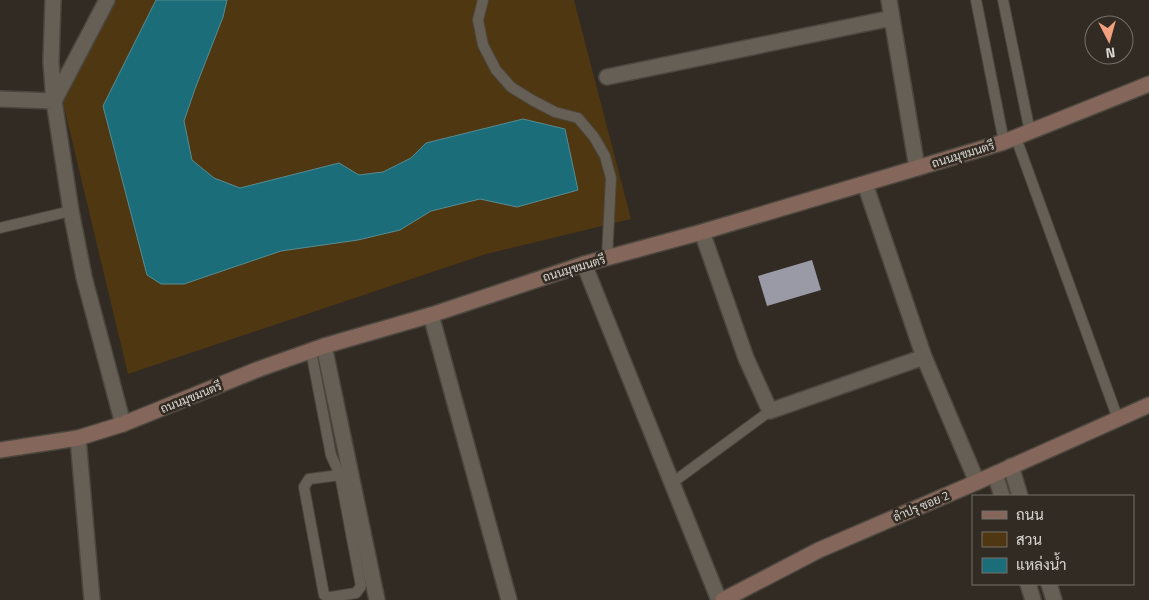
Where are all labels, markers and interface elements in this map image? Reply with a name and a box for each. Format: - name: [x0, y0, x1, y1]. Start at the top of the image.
- north arrow: [1084, 15, 1134, 65]
- text: N: [1104, 42, 1116, 64]
- street label: ถนนมุขมนตรี: [929, 135, 997, 173]
- street label: ถนนมุขมนตรี: [540, 249, 608, 287]
- street label: ถนนมุขมนตรี: [157, 376, 225, 418]
- street label: ลำปรุ ซอย 2: [890, 486, 952, 526]
- legend: [972, 495, 1134, 585]
- text: ถนน: [1016, 503, 1044, 526]
- text: สวน: [1016, 528, 1042, 551]
- text: แหล่งน้ำ: [1016, 552, 1067, 576]

